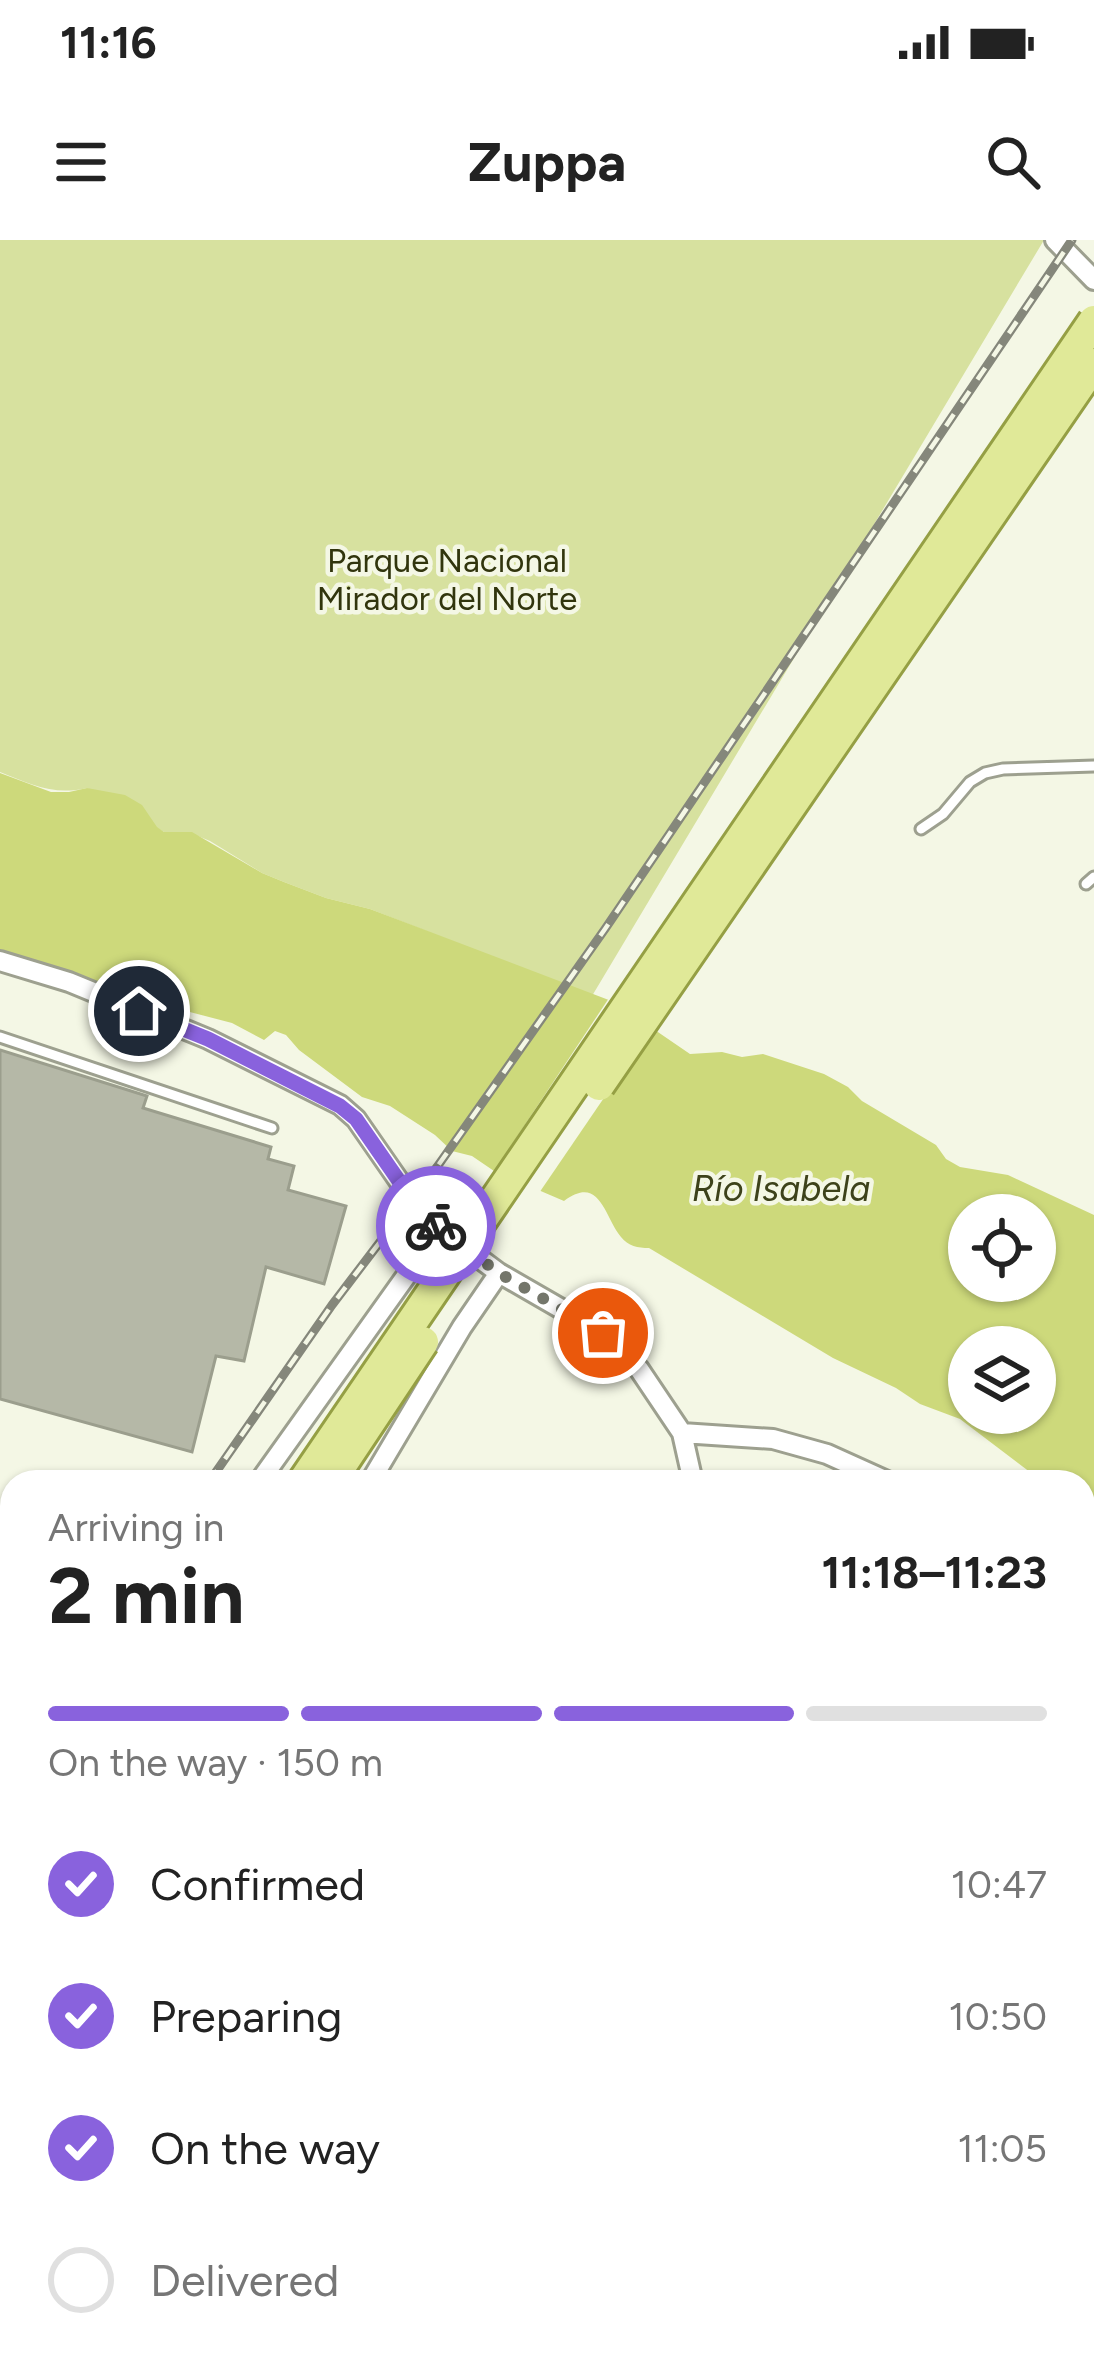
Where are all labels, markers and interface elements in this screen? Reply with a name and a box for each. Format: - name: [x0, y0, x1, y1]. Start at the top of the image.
- text: 11:16: [60, 15, 157, 69]
- icon: menu: [48, 129, 114, 195]
- icon: search: [980, 129, 1046, 195]
- text: Zuppa: [468, 130, 626, 195]
- park label: Parque Nacional Mirador del Norte: [317, 541, 577, 618]
- pin: [88, 960, 190, 1062]
- icon: home: [106, 978, 172, 1044]
- courier: [376, 1166, 496, 1286]
- water label: Río Isabela: [692, 1167, 870, 1210]
- icon: bike: [403, 1193, 469, 1259]
- map controls: [948, 1194, 1056, 1434]
- button: locate: [948, 1194, 1056, 1302]
- pin: [552, 1282, 654, 1384]
- icon: bag: [570, 1300, 636, 1366]
- button: layers: [948, 1326, 1056, 1434]
- text: Arriving in: [48, 1504, 224, 1551]
- text: 11:18–11:23: [822, 1545, 1047, 1599]
- text: 2 min: [48, 1549, 244, 1643]
- text: On the way · 150 m: [48, 1739, 383, 1786]
- icon: check: [48, 1851, 114, 1917]
- text: Confirmed: [150, 1857, 365, 1911]
- text: 10:47: [951, 1861, 1047, 1908]
- icon: check: [48, 1983, 114, 2049]
- text: Preparing: [150, 1989, 342, 2043]
- text: 10:50: [949, 1993, 1047, 2040]
- icon: check: [48, 2115, 114, 2181]
- text: On the way: [150, 2121, 380, 2175]
- text: 11:05: [957, 2125, 1047, 2172]
- text: Delivered: [150, 2253, 339, 2307]

